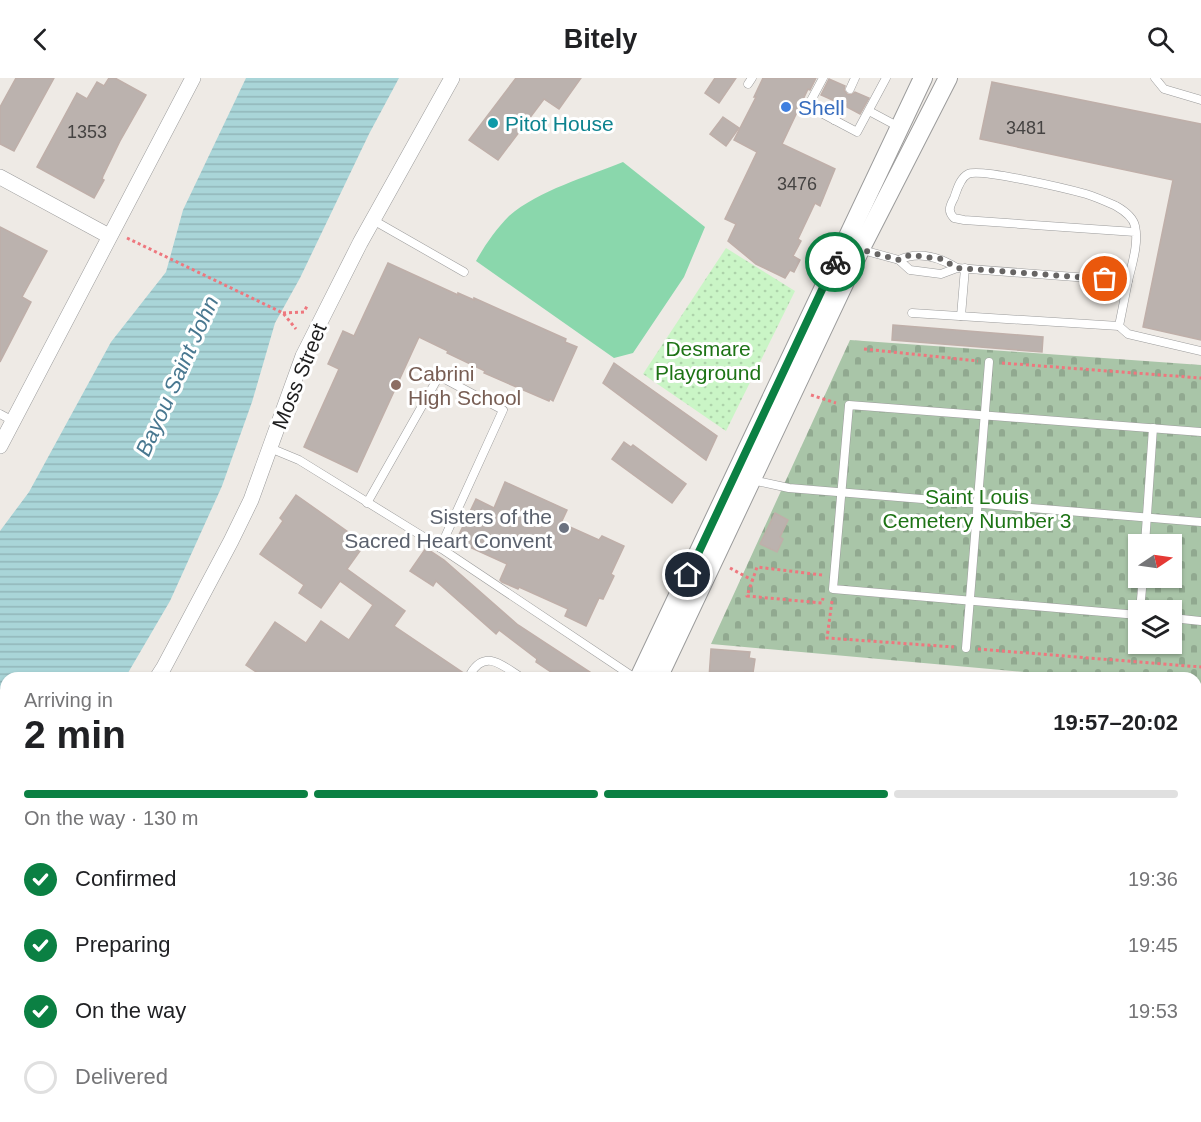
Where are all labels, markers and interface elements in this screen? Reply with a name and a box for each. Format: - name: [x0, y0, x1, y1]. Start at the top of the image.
- icon: back: [24, 23, 57, 56]
- icon: search: [1144, 23, 1177, 56]
- text: Bitely: [564, 24, 637, 54]
- place label: Shell: [798, 96, 845, 119]
- marker: Shell: [779, 100, 793, 114]
- place label: Pitot House: [505, 112, 614, 135]
- marker: Pitot House: [486, 116, 500, 130]
- house number: 3481: [1006, 118, 1046, 138]
- house number: 1353: [67, 122, 107, 142]
- house number: 3476: [777, 174, 817, 194]
- courier: [805, 232, 865, 292]
- icon: bike: [819, 246, 852, 279]
- pin: [1079, 253, 1130, 304]
- icon: bag: [1088, 262, 1121, 295]
- water label: Bayou Saint John: [131, 292, 223, 460]
- street label: Moss Street: [267, 320, 331, 432]
- park label: Desmare Playground: [655, 337, 761, 384]
- place label: Cabrini High School: [408, 362, 521, 409]
- marker: Cabrini High School: [389, 378, 403, 392]
- park label: Saint Louis Cemetery Number 3: [882, 485, 1072, 532]
- place label: Sisters of the Sacred Heart Convent: [344, 505, 552, 552]
- marker: Sisters of the Sacred Heart Convent: [557, 521, 571, 535]
- north arrow: [1128, 534, 1182, 588]
- map controls: [1128, 534, 1182, 654]
- pin: [662, 549, 713, 600]
- icon: home: [671, 558, 704, 591]
- button: layers: [1128, 600, 1182, 654]
- text: Arriving in: [24, 689, 113, 711]
- text: 19:57–20:02: [1053, 710, 1178, 735]
- text: 2 min: [24, 713, 126, 756]
- text: On the way · 130 m: [24, 807, 199, 829]
- icon: check: [24, 863, 57, 896]
- text: Confirmed: [75, 866, 176, 891]
- text: 19:36: [1128, 868, 1178, 890]
- icon: check: [24, 929, 57, 962]
- text: Preparing: [75, 932, 170, 957]
- text: 19:45: [1128, 934, 1178, 956]
- icon: check: [24, 995, 57, 1028]
- text: On the way: [75, 998, 186, 1023]
- text: 19:53: [1128, 1000, 1178, 1022]
- text: Delivered: [75, 1064, 168, 1089]

